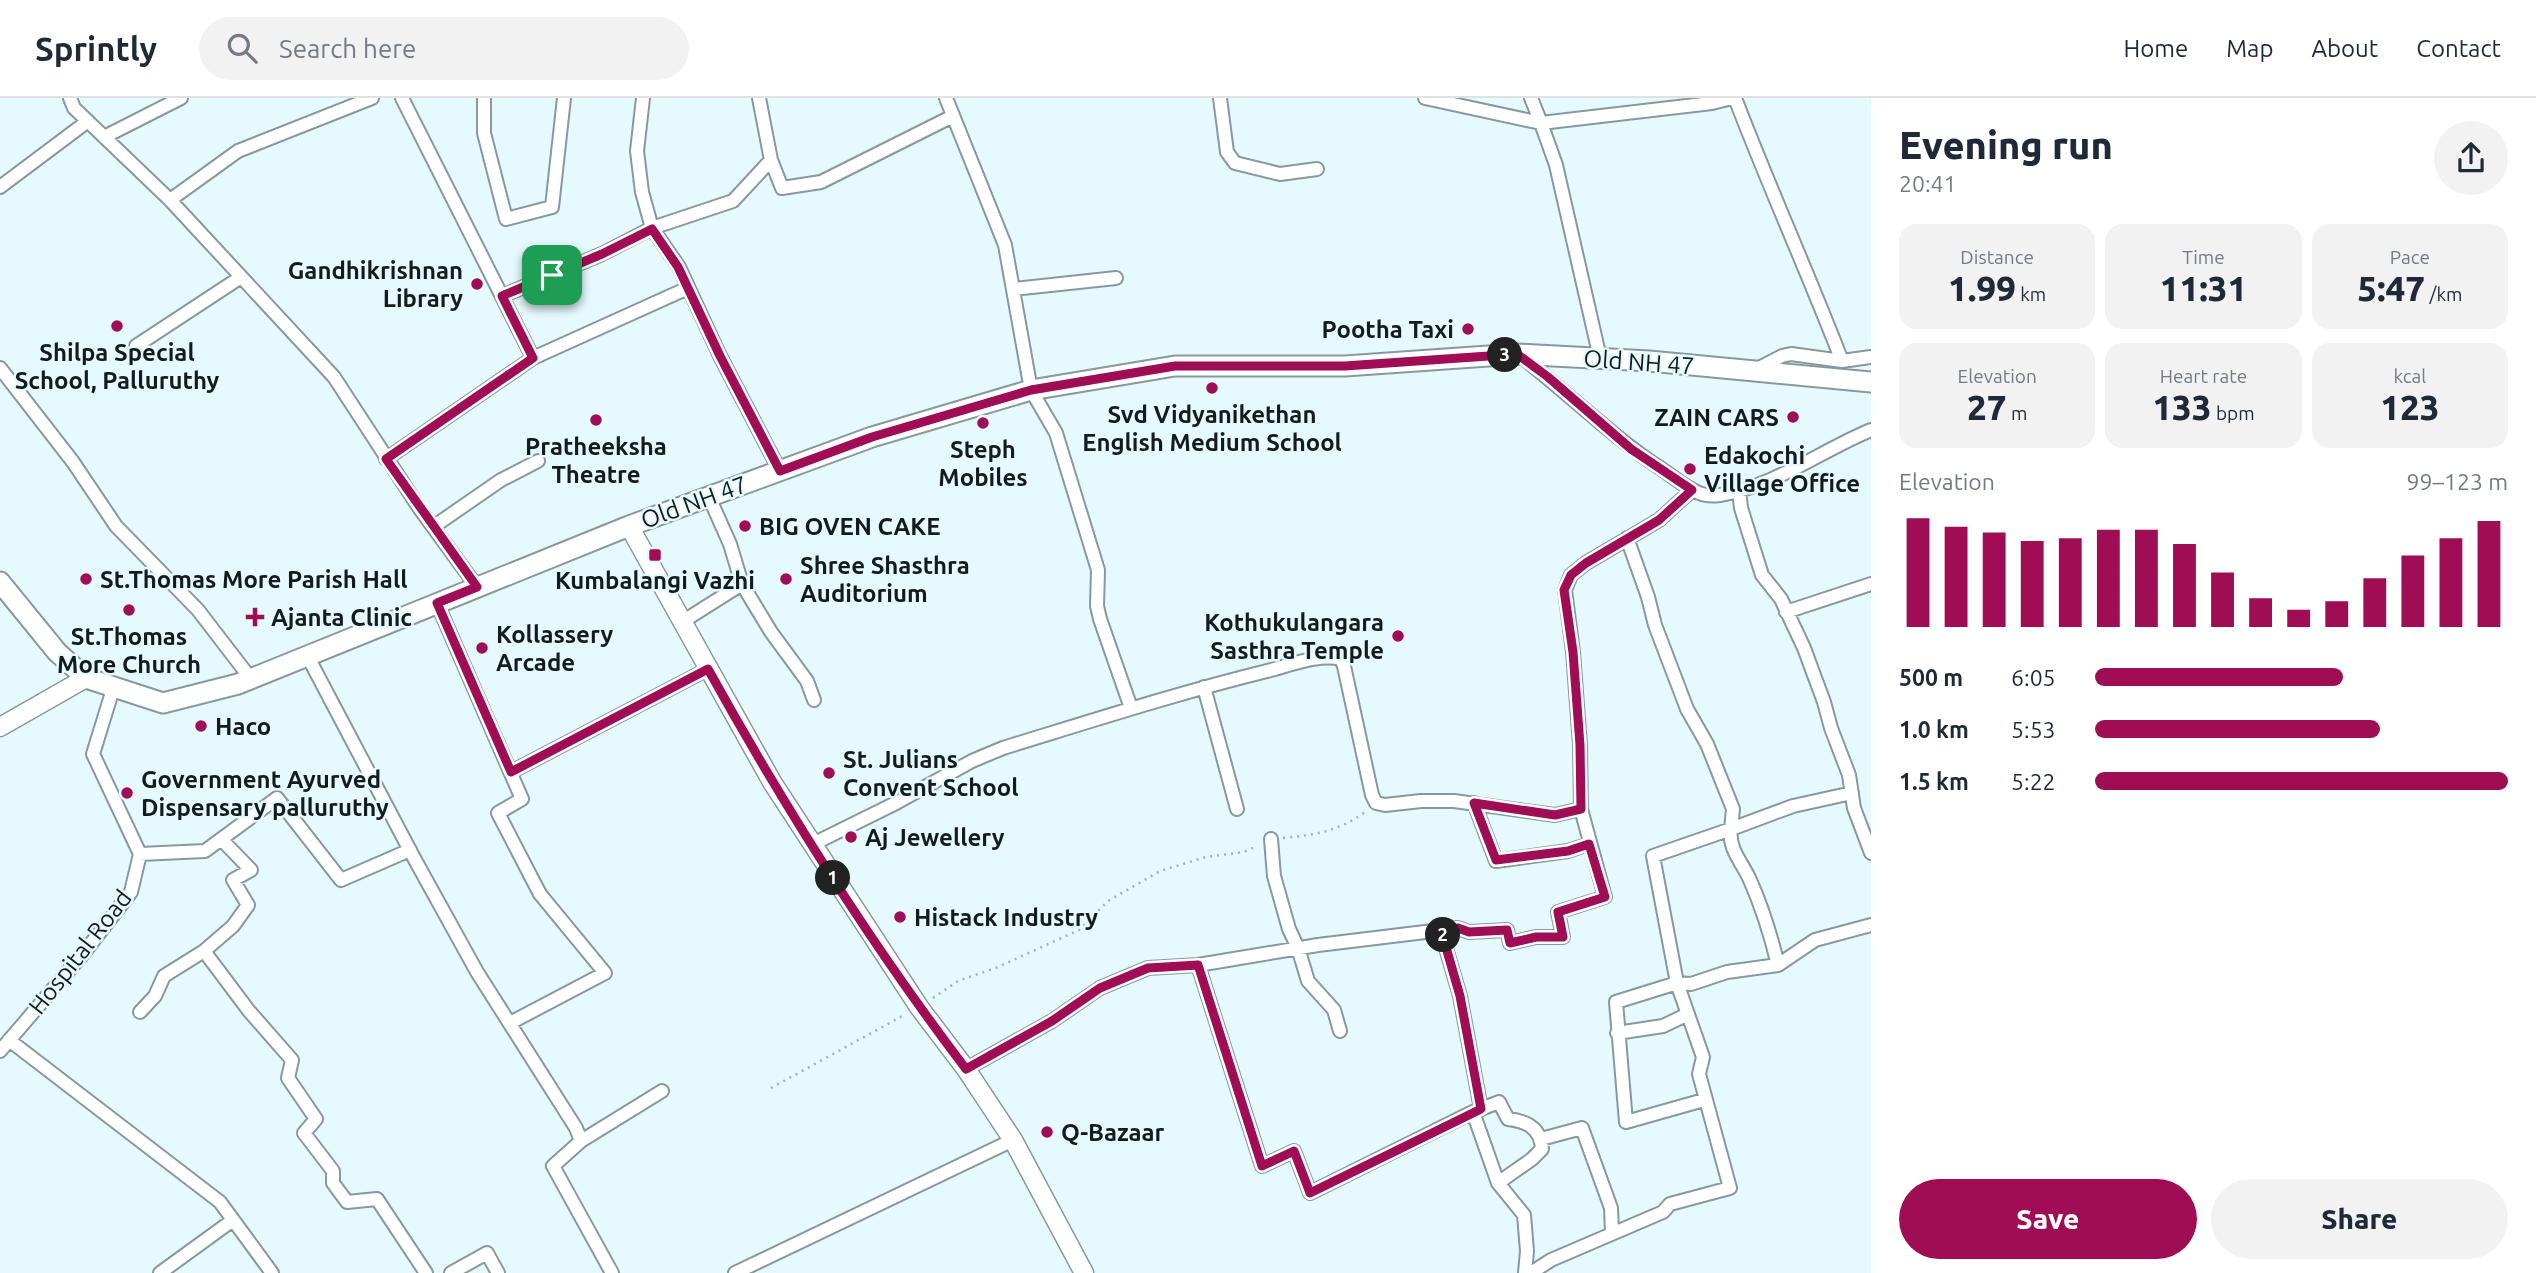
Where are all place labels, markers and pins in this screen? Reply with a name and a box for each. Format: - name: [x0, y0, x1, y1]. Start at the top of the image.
- pin: [522, 245, 582, 305]
- place label: Gandhikrishnan Library: [288, 257, 463, 312]
- marker: Gandhikrishnan Library: [469, 276, 485, 292]
- place label: Pootha Taxi: [1322, 316, 1454, 343]
- marker: Shilpa Special School, Palluruthy: [109, 318, 125, 334]
- marker: Pootha Taxi: [1460, 321, 1476, 337]
- pin: 3: [1488, 338, 1522, 372]
- place label: Shilpa Special School, Palluruthy: [15, 339, 220, 394]
- marker: Svd Vidyanikethan English Medium School: [1204, 380, 1220, 396]
- place label: Svd Vidyanikethan English Medium School: [1082, 401, 1342, 456]
- place label: ZAIN CARS: [1654, 404, 1779, 431]
- marker: ZAIN CARS: [1785, 409, 1801, 425]
- marker: Pratheeksha Theatre: [588, 412, 604, 428]
- marker: Steph Mobiles: [975, 415, 991, 431]
- place label: Pratheeksha Theatre: [525, 433, 667, 488]
- place label: Steph Mobiles: [938, 436, 1028, 491]
- place label: Edakochi Village Office: [1704, 442, 1860, 497]
- marker: Edakochi Village Office: [1682, 461, 1698, 477]
- place label: BIG OVEN CAKE: [759, 513, 941, 540]
- marker: BIG OVEN CAKE: [737, 518, 753, 534]
- marker: Kumbalangi Vazhi: [647, 547, 663, 563]
- place label: Shree Shasthra Auditorium: [800, 552, 970, 607]
- place label: St.Thomas More Parish Hall: [100, 566, 407, 593]
- place label: Kumbalangi Vazhi: [555, 567, 755, 594]
- marker: St.Thomas More Parish Hall: [78, 571, 94, 587]
- marker: Shree Shasthra Auditorium: [778, 571, 794, 587]
- marker: St.Thomas More Church: [121, 602, 137, 618]
- place label: Ajanta Clinic: [271, 604, 412, 631]
- marker: Ajanta Clinic: [245, 607, 265, 627]
- place label: Kothukulangara Sasthra Temple: [1204, 609, 1384, 664]
- place label: Kollassery Arcade: [496, 621, 614, 676]
- place label: St.Thomas More Church: [57, 623, 201, 678]
- marker: Kothukulangara Sasthra Temple: [1390, 628, 1406, 644]
- marker: Kollassery Arcade: [474, 640, 490, 656]
- place label: Haco: [215, 713, 271, 740]
- marker: Haco: [193, 718, 209, 734]
- place label: St. Julians Convent School: [843, 746, 1018, 801]
- marker: St. Julians Convent School: [821, 765, 837, 781]
- place label: Government Ayurved Dispensary palluruthy: [141, 766, 389, 821]
- marker: Government Ayurved Dispensary palluruthy: [119, 785, 135, 801]
- place label: Aj Jewellery: [865, 824, 1005, 851]
- marker: Aj Jewellery: [843, 829, 859, 845]
- pin: 1: [816, 860, 850, 896]
- place label: Histack Industry: [914, 904, 1098, 931]
- marker: Histack Industry: [892, 909, 908, 925]
- pin: 2: [1426, 918, 1460, 952]
- place label: Q-Bazaar: [1061, 1119, 1165, 1146]
- marker: Q-Bazaar: [1039, 1124, 1055, 1140]

